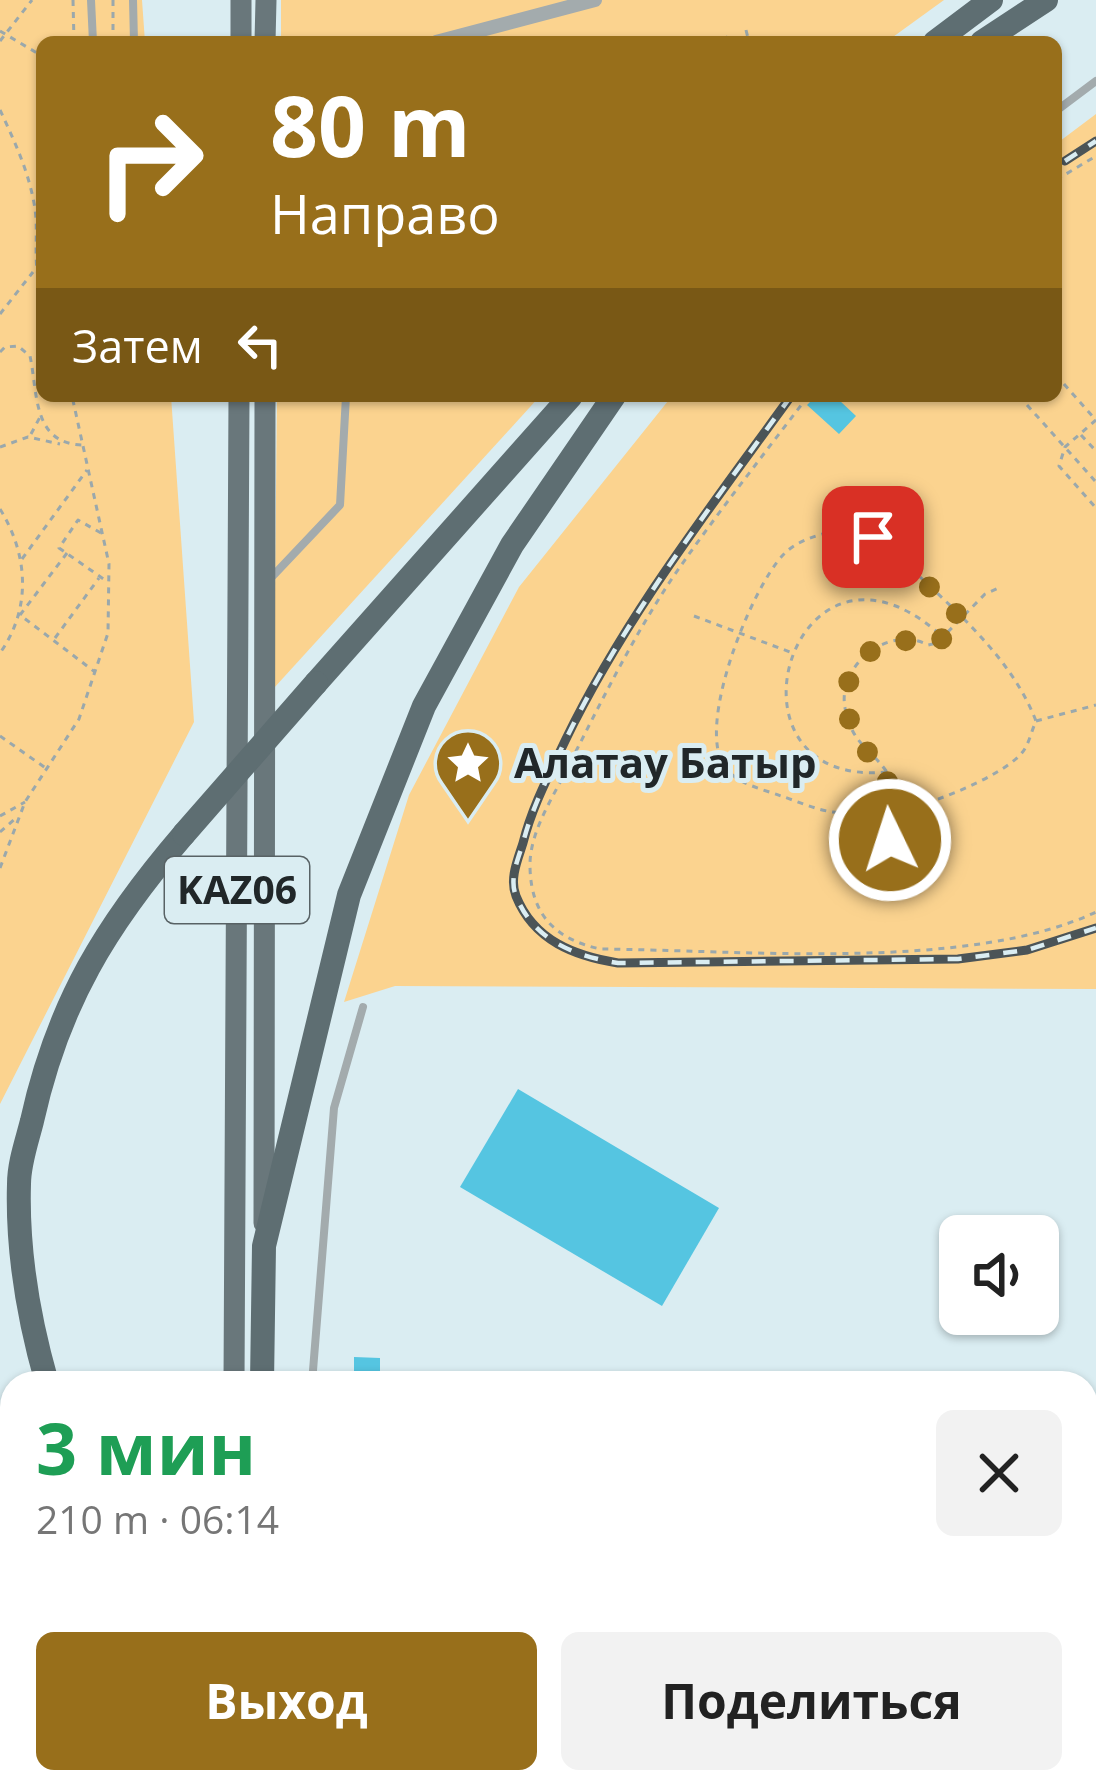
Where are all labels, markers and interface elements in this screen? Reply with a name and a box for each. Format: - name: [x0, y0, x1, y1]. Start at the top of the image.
- text: 80 m: [270, 67, 470, 182]
- icon: right: [72, 84, 228, 240]
- text: Направо: [270, 176, 500, 250]
- icon: left: [227, 312, 293, 378]
- text: Затем: [72, 315, 203, 376]
- pin: [822, 486, 924, 588]
- icon: arrive: [840, 504, 906, 570]
- place icon: Алатау Батыр: [433, 728, 503, 822]
- place label: Алатау Батыр: [514, 733, 817, 790]
- position arrow: [827, 777, 953, 903]
- road number: KАZ06: [165, 857, 309, 923]
- map controls: [939, 1215, 1059, 1335]
- button: sound: [939, 1215, 1059, 1335]
- text: 3 мин: [36, 1398, 256, 1496]
- button: close: [936, 1410, 1062, 1536]
- text: 210 m · 06:14: [36, 1492, 279, 1545]
- button: Выход: [36, 1632, 537, 1770]
- button: Поделиться: [561, 1632, 1062, 1770]

